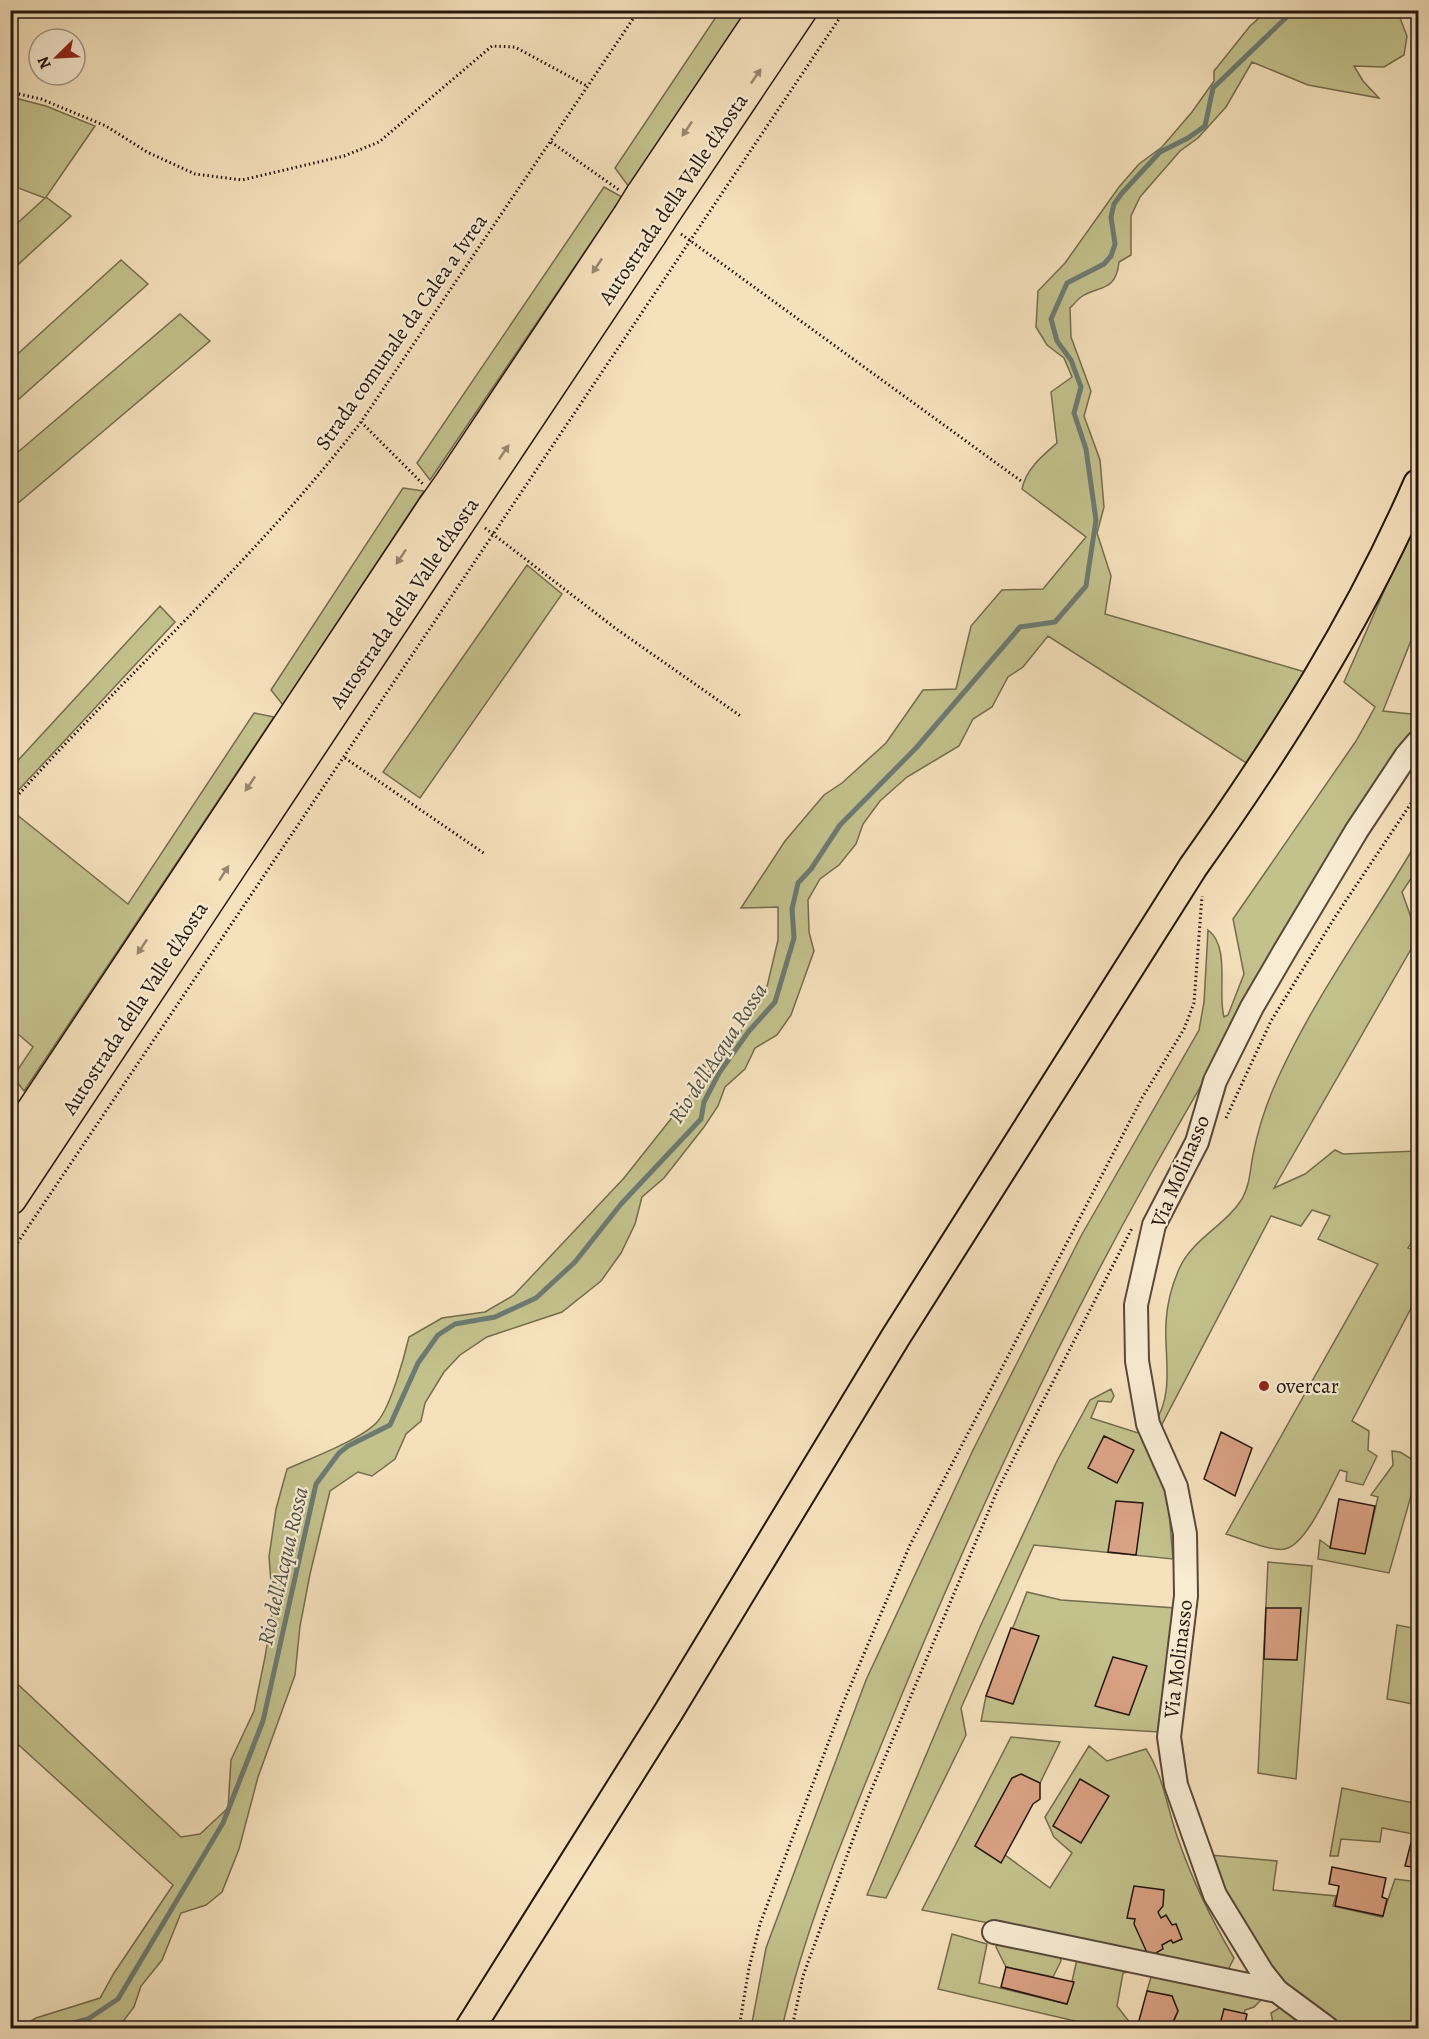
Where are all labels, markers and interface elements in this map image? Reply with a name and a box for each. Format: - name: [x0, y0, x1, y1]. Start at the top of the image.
- north arrow: [27, 27, 87, 87]
- text: N: [32, 53, 57, 72]
- one-way arrow: [750, 68, 762, 84]
- street label: Autostrada della Valle d'Aosta: [591, 88, 754, 311]
- one-way arrow: [682, 121, 693, 137]
- street label: Strada comunale da Calea a Ivrea: [308, 208, 494, 456]
- one-way arrow: [591, 258, 602, 274]
- one-way arrow: [499, 444, 510, 460]
- street label: Autostrada della Valle d'Aosta: [322, 492, 485, 715]
- one-way arrow: [396, 549, 407, 565]
- one-way arrow: [244, 776, 255, 793]
- one-way arrow: [218, 866, 230, 882]
- street label: Autostrada della Valle d'Aosta: [55, 896, 215, 1121]
- one-way arrow: [137, 939, 148, 955]
- water label: Rio dell'Acqua Rossa: [661, 978, 774, 1129]
- street label: Via Molinasso: [1143, 1111, 1216, 1232]
- place label: overcar: [1276, 1372, 1339, 1400]
- marker: overcar: [1257, 1379, 1271, 1393]
- water label: Rio dell'Acqua Rossa: [250, 1484, 316, 1648]
- street label: Via Molinasso: [1157, 1598, 1199, 1721]

